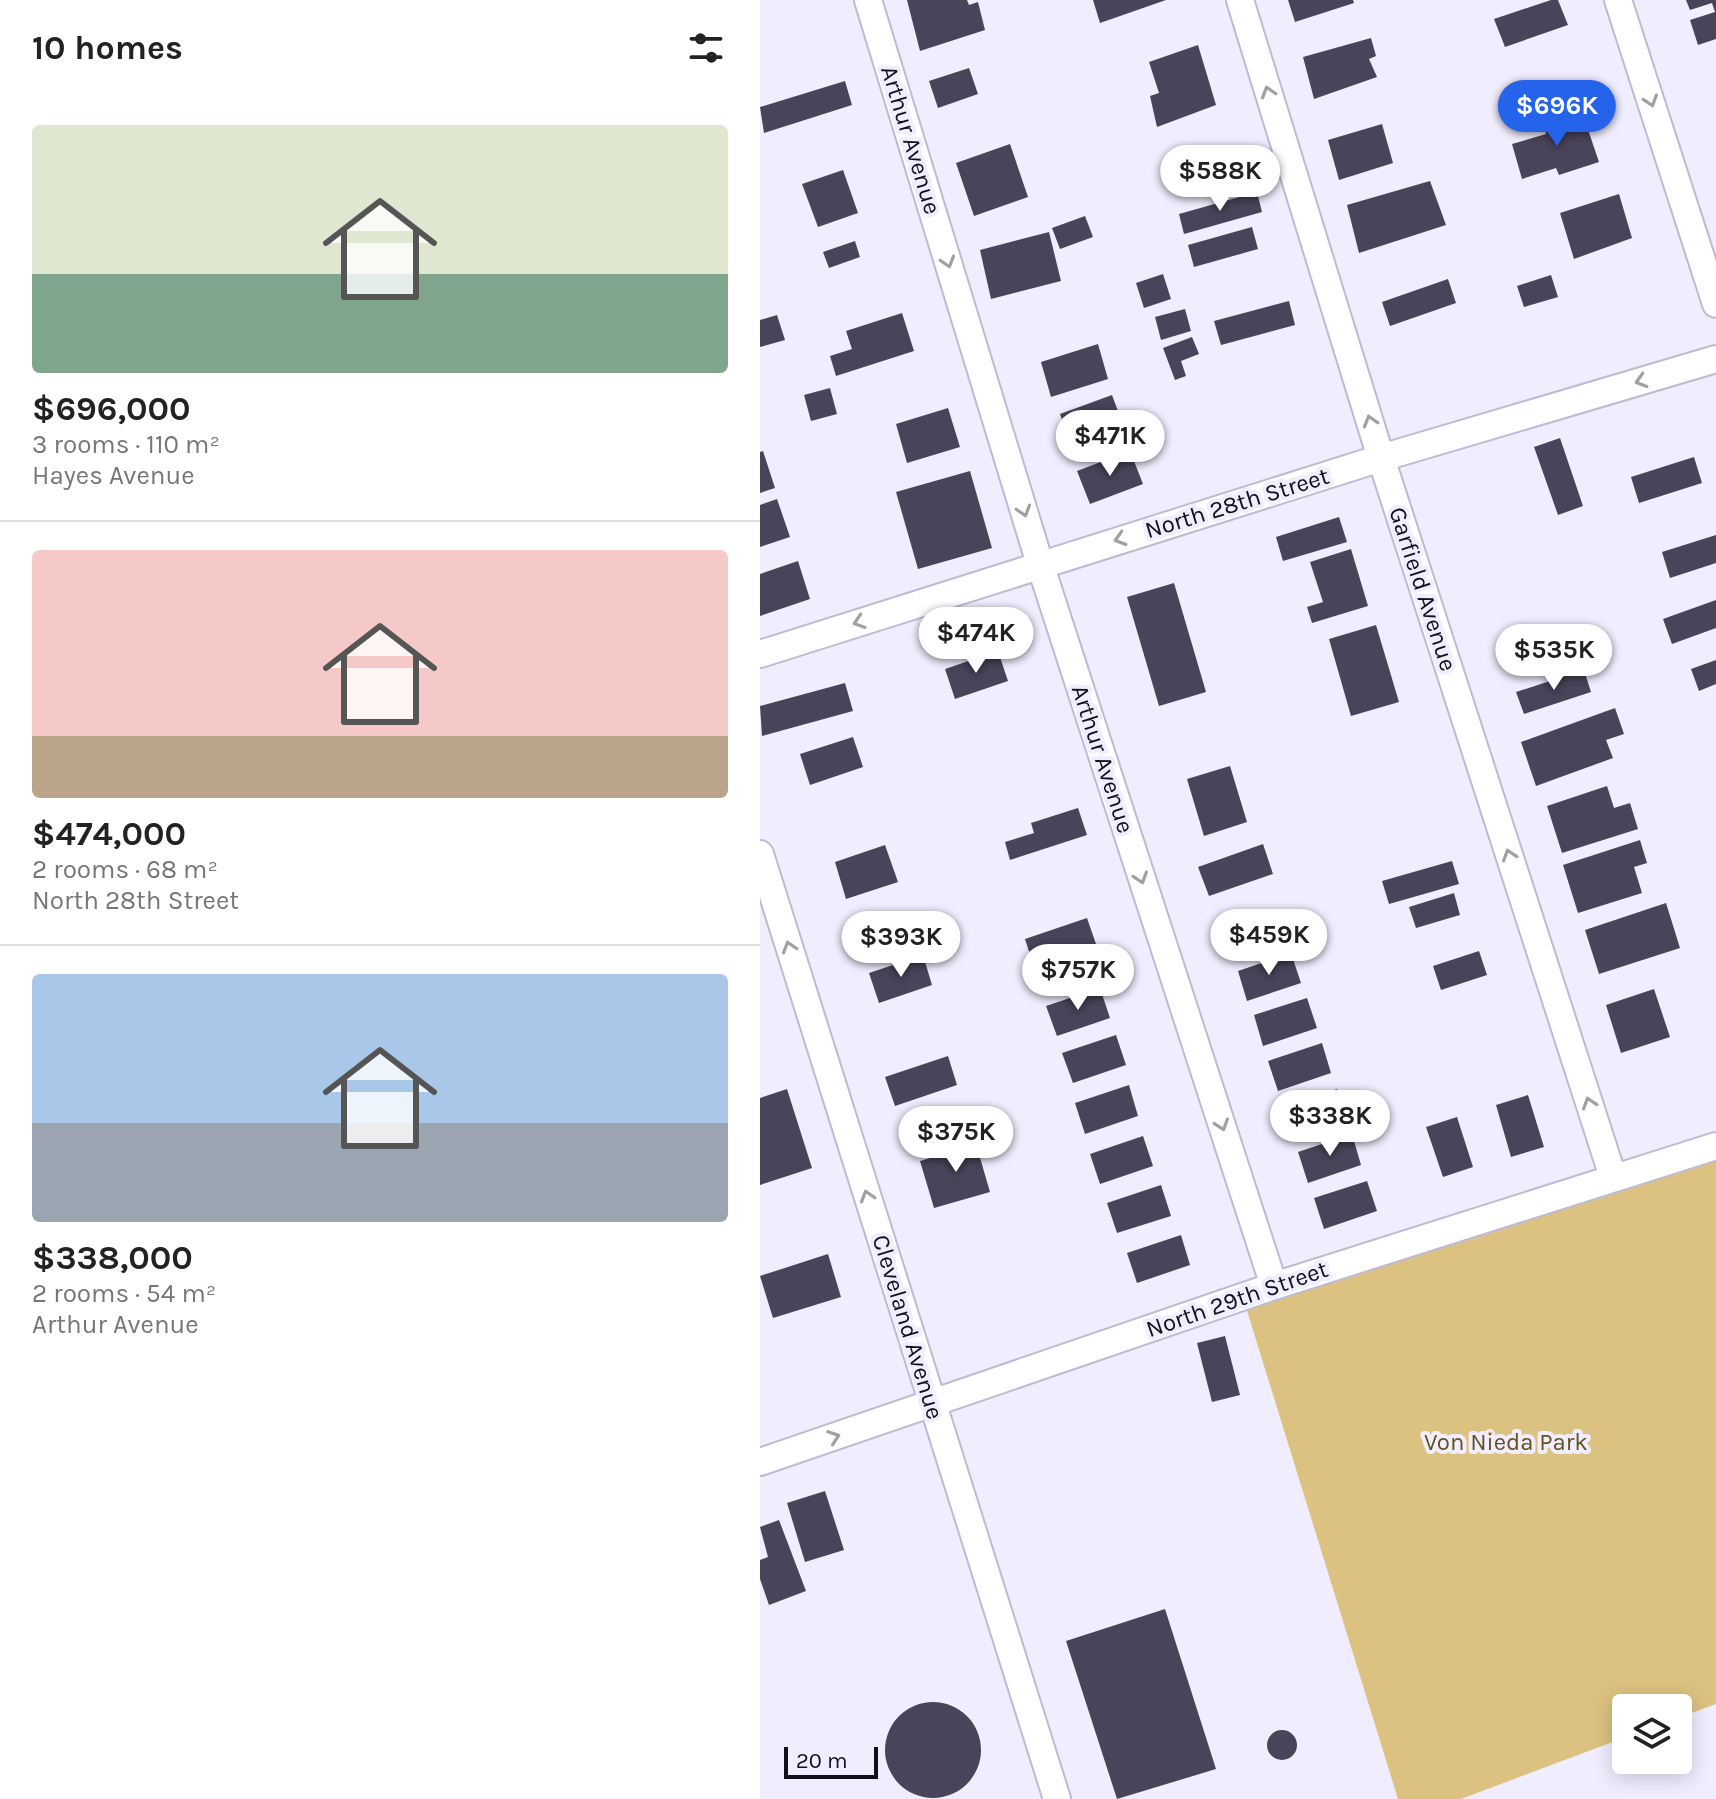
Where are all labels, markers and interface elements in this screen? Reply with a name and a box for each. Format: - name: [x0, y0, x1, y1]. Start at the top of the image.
- icon: filters: [684, 26, 728, 70]
- text: 10 homes: [32, 28, 183, 68]
- street label: Arthur Avenue: [875, 62, 947, 218]
- pin: $696K: [1501, 80, 1613, 148]
- one-way arrow: [1261, 86, 1277, 100]
- text: $696K: [1516, 90, 1598, 121]
- one-way arrow: [1641, 93, 1657, 107]
- pin: $588K: [1164, 145, 1276, 213]
- text: $588K: [1178, 155, 1262, 186]
- icon: home: [308, 177, 452, 321]
- one-way arrow: [939, 255, 955, 268]
- one-way arrow: [1635, 372, 1649, 388]
- text: $696,000: [32, 389, 191, 429]
- pin: $471K: [1054, 410, 1166, 478]
- one-way arrow: [1363, 415, 1379, 428]
- text: $471K: [1074, 420, 1146, 451]
- text: 3 rooms · 110 m²: [32, 429, 220, 460]
- text: Hayes Avenue: [32, 460, 195, 491]
- street label: North 28th Street: [1141, 462, 1333, 544]
- one-way arrow: [1015, 503, 1031, 517]
- street label: Garfield Avenue: [1383, 504, 1463, 674]
- one-way arrow: [1113, 530, 1127, 546]
- icon: home: [308, 602, 452, 746]
- pin: $474K: [920, 607, 1032, 675]
- one-way arrow: [853, 613, 867, 629]
- text: $474K: [937, 617, 1015, 648]
- pin: $535K: [1498, 624, 1610, 692]
- text: $535K: [1513, 634, 1595, 665]
- street label: Arthur Avenue: [1066, 682, 1140, 836]
- text: $474,000: [32, 814, 186, 854]
- one-way arrow: [1502, 849, 1518, 862]
- text: 2 rooms · 68 m²: [32, 854, 218, 885]
- one-way arrow: [1132, 870, 1148, 884]
- text: North 28th Street: [32, 885, 239, 916]
- pin: $459K: [1213, 909, 1325, 977]
- pin: $393K: [845, 911, 957, 979]
- text: $459K: [1228, 919, 1310, 950]
- text: $393K: [859, 921, 943, 952]
- one-way arrow: [782, 941, 798, 955]
- pin: $757K: [1022, 944, 1134, 1012]
- text: $757K: [1040, 954, 1116, 985]
- icon: home: [308, 1026, 452, 1170]
- pin: $338K: [1274, 1090, 1386, 1158]
- one-way arrow: [1582, 1096, 1598, 1110]
- text: $338K: [1288, 1100, 1372, 1131]
- pin: $375K: [900, 1106, 1012, 1174]
- text: $375K: [916, 1116, 996, 1147]
- one-way arrow: [1212, 1118, 1228, 1132]
- one-way arrow: [860, 1189, 876, 1203]
- street label: Cleveland Avenue: [867, 1231, 949, 1423]
- text: $338,000: [32, 1238, 193, 1278]
- street label: North 29th Street: [1142, 1255, 1332, 1343]
- text: 2 rooms · 54 m²: [32, 1278, 216, 1309]
- text: Arthur Avenue: [32, 1309, 199, 1340]
- park label: Von Nieda Park: [1424, 1428, 1588, 1456]
- one-way arrow: [826, 1430, 840, 1446]
- map controls: [1612, 1694, 1692, 1774]
- button: layers: [1612, 1694, 1692, 1774]
- scale bar: [784, 1743, 878, 1779]
- text: 20 m: [796, 1748, 848, 1774]

